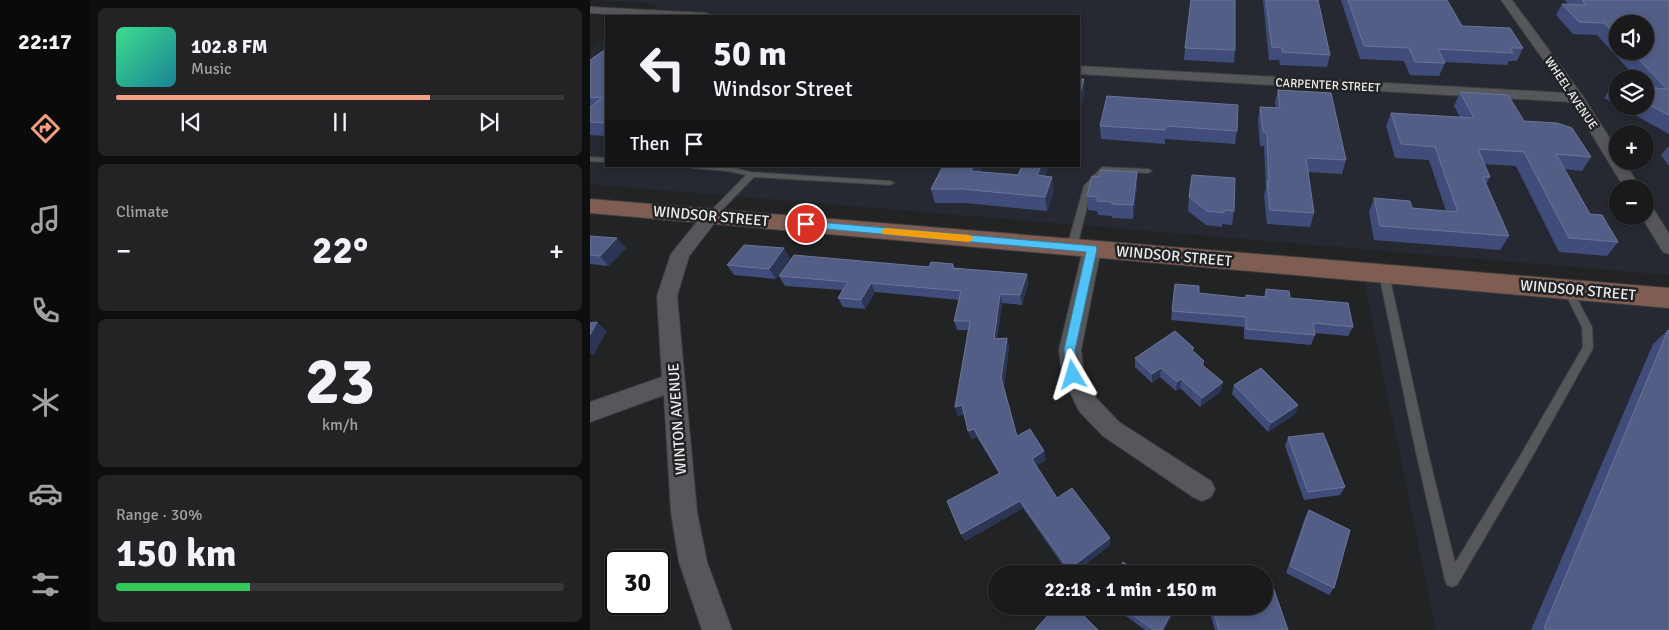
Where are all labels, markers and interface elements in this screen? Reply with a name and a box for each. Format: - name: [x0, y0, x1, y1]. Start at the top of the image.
- map controls: [1609, 15, 1654, 225]
- button: sound: [1609, 15, 1654, 60]
- text: 22:17: [18, 28, 72, 55]
- text: 50 m: [713, 32, 787, 75]
- text: 102.8 FM: [191, 35, 268, 59]
- icon: left: [630, 35, 695, 100]
- street label: WHEEL AVENUE: [1541, 54, 1600, 132]
- text: Music: [191, 59, 232, 79]
- button: layers: [1609, 70, 1654, 115]
- text: Windsor Street: [713, 75, 853, 102]
- street label: CARPENTER STREET: [1275, 75, 1381, 96]
- icon: previous: [177, 108, 205, 136]
- icon: pause: [326, 108, 354, 136]
- icon: next: [475, 108, 503, 136]
- icon: directions: [28, 111, 63, 146]
- button: +: [1609, 125, 1654, 170]
- icon: arrive: [680, 130, 708, 158]
- text: Then: [630, 132, 670, 156]
- button: −: [1609, 180, 1654, 225]
- icon: music: [28, 202, 63, 237]
- text: Climate: [116, 202, 169, 222]
- street label: WINDSOR STREET: [652, 202, 770, 230]
- pin: [785, 203, 827, 245]
- icon: arrive: [792, 210, 820, 238]
- text: 22°: [312, 227, 368, 274]
- text: −: [116, 234, 131, 268]
- text: +: [549, 234, 564, 268]
- street label: WINDSOR STREET: [1115, 242, 1233, 270]
- street label: WINDSOR STREET: [1519, 276, 1637, 304]
- icon: phone: [28, 293, 63, 328]
- text: 23: [305, 342, 375, 422]
- position arrow: [1046, 348, 1098, 400]
- street label: WINTON AVENUE: [664, 363, 690, 475]
- icon: climate: [28, 385, 63, 420]
- text: km/h: [322, 415, 358, 435]
- icon: car: [28, 476, 63, 511]
- text: Range · 30%: [116, 505, 202, 525]
- text: 150 km: [116, 530, 237, 577]
- speed limit sign: 30: [605, 550, 670, 615]
- icon: filters: [28, 567, 63, 602]
- text: 22:18 · 1 min · 150 m: [1044, 578, 1217, 602]

